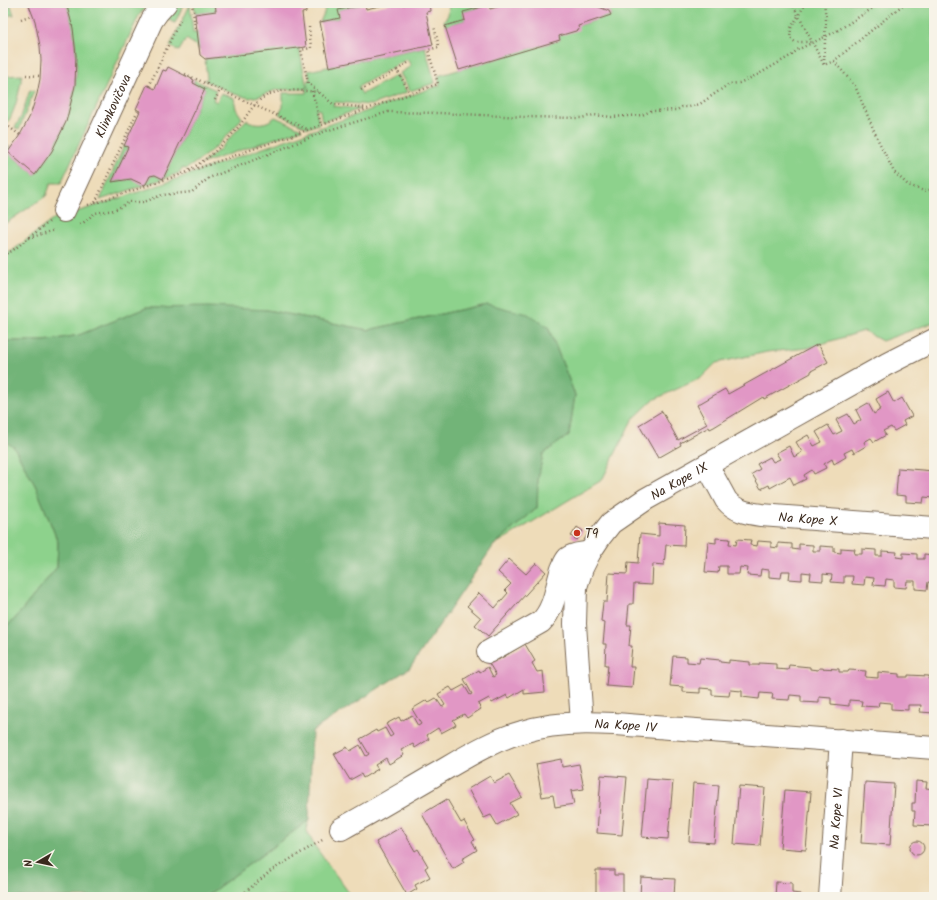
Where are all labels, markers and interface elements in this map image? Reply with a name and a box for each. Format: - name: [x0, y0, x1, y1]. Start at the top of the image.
- street label: Klimkovičova: [90, 71, 138, 142]
- street label: Na Kope IX: [647, 457, 713, 507]
- street label: Na Kope X: [778, 507, 839, 533]
- place label: T9: [585, 524, 599, 545]
- marker: T9: [572, 528, 582, 538]
- street label: Na Kope IV: [594, 714, 658, 739]
- street label: Na Kope VI: [824, 787, 850, 850]
- north arrow: [18, 842, 58, 882]
- text: N: [20, 859, 39, 868]

